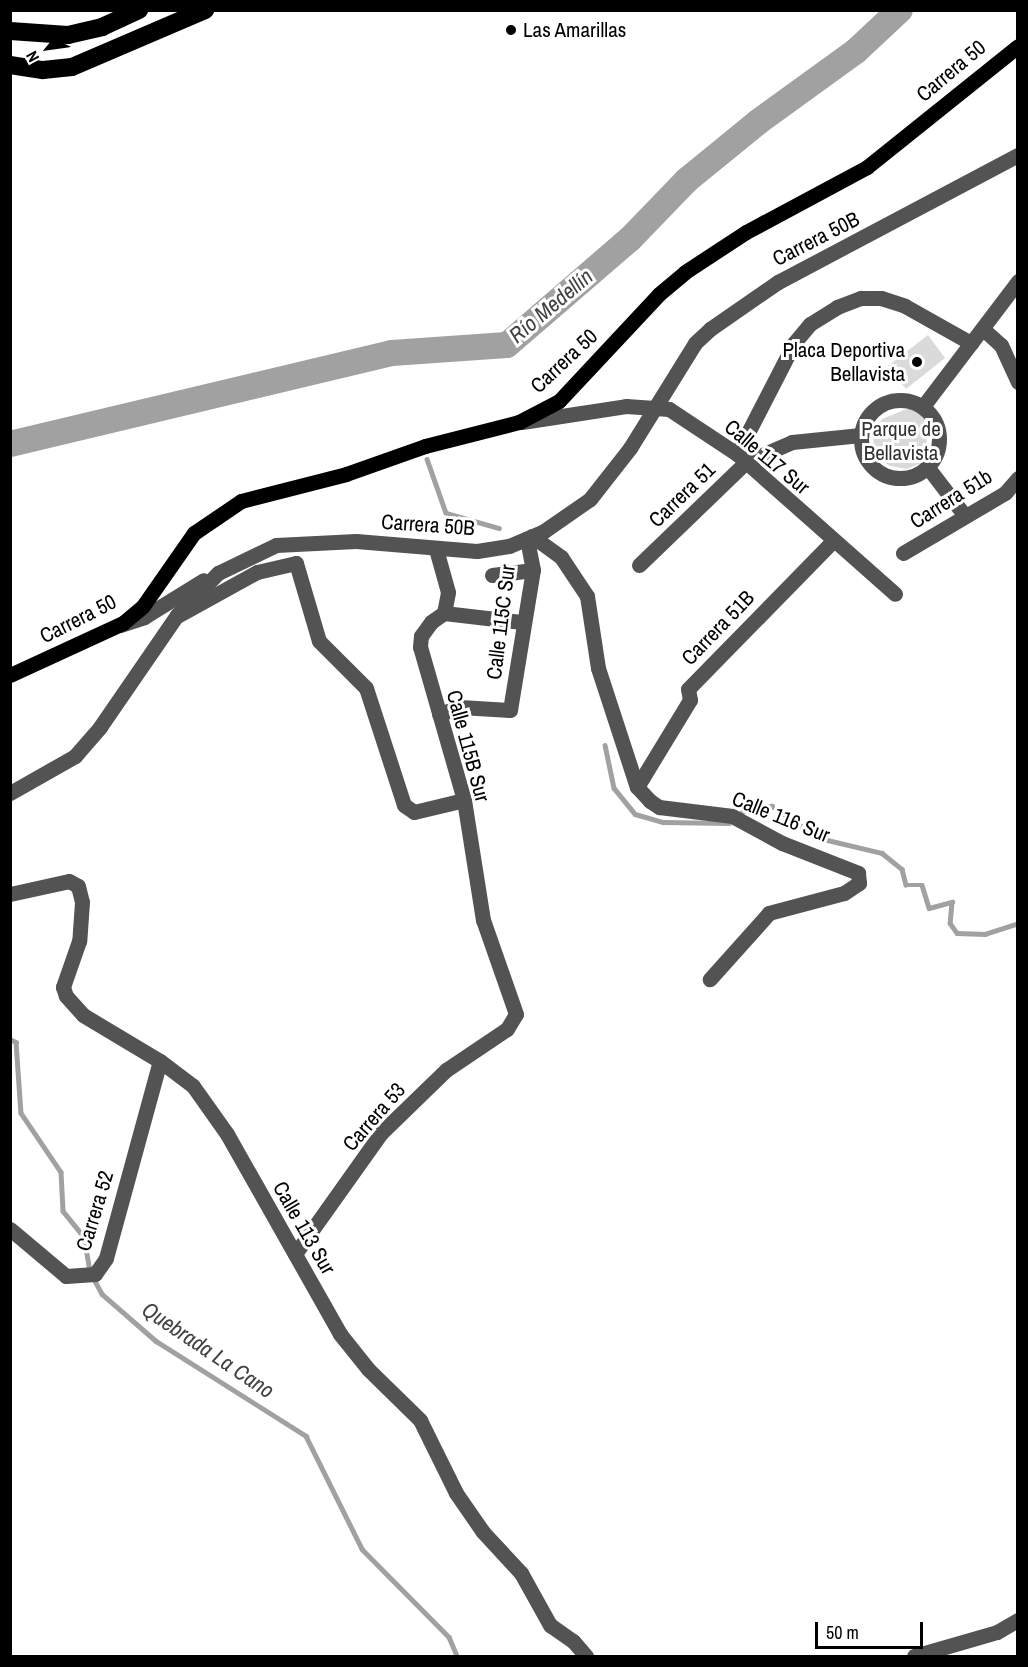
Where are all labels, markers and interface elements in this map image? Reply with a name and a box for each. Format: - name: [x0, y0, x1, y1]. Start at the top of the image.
- place label: Las Amarillas: [523, 17, 627, 43]
- north arrow: [18, 18, 78, 78]
- marker: Las Amarillas: [504, 23, 518, 37]
- street label: Carrera 50: [911, 35, 991, 107]
- text: N: [20, 47, 44, 66]
- street label: Carrera 50B: [768, 206, 864, 272]
- water label: Río Medellín: [504, 263, 598, 349]
- street label: Carrera 50: [525, 324, 603, 398]
- place label: Placa Deportiva Bellavista: [782, 337, 905, 387]
- marker: Placa Deportiva Bellavista: [910, 355, 924, 369]
- street label: Calle 117 Sur: [719, 414, 815, 500]
- park label: Parque de Bellavista: [861, 416, 941, 466]
- street label: Carrera 51: [644, 457, 720, 533]
- street label: Carrera 51b: [905, 464, 997, 534]
- street label: Carrera 50B: [380, 509, 476, 541]
- street label: Calle 115C Sur: [481, 563, 521, 681]
- street label: Carrera 51B: [676, 586, 760, 670]
- street label: Carrera 50: [36, 589, 120, 649]
- street label: Calle 115B Sur: [441, 687, 495, 805]
- street label: Calle 116 Sur: [728, 786, 834, 848]
- street label: Carrera 53: [337, 1078, 411, 1156]
- street label: Carrera 52: [71, 1168, 119, 1254]
- street label: Calle 113 Sur: [267, 1177, 341, 1279]
- water label: Quebrada La Cano: [137, 1296, 279, 1404]
- scale bar: [818, 1610, 926, 1648]
- text: 50 m: [826, 1620, 859, 1645]

